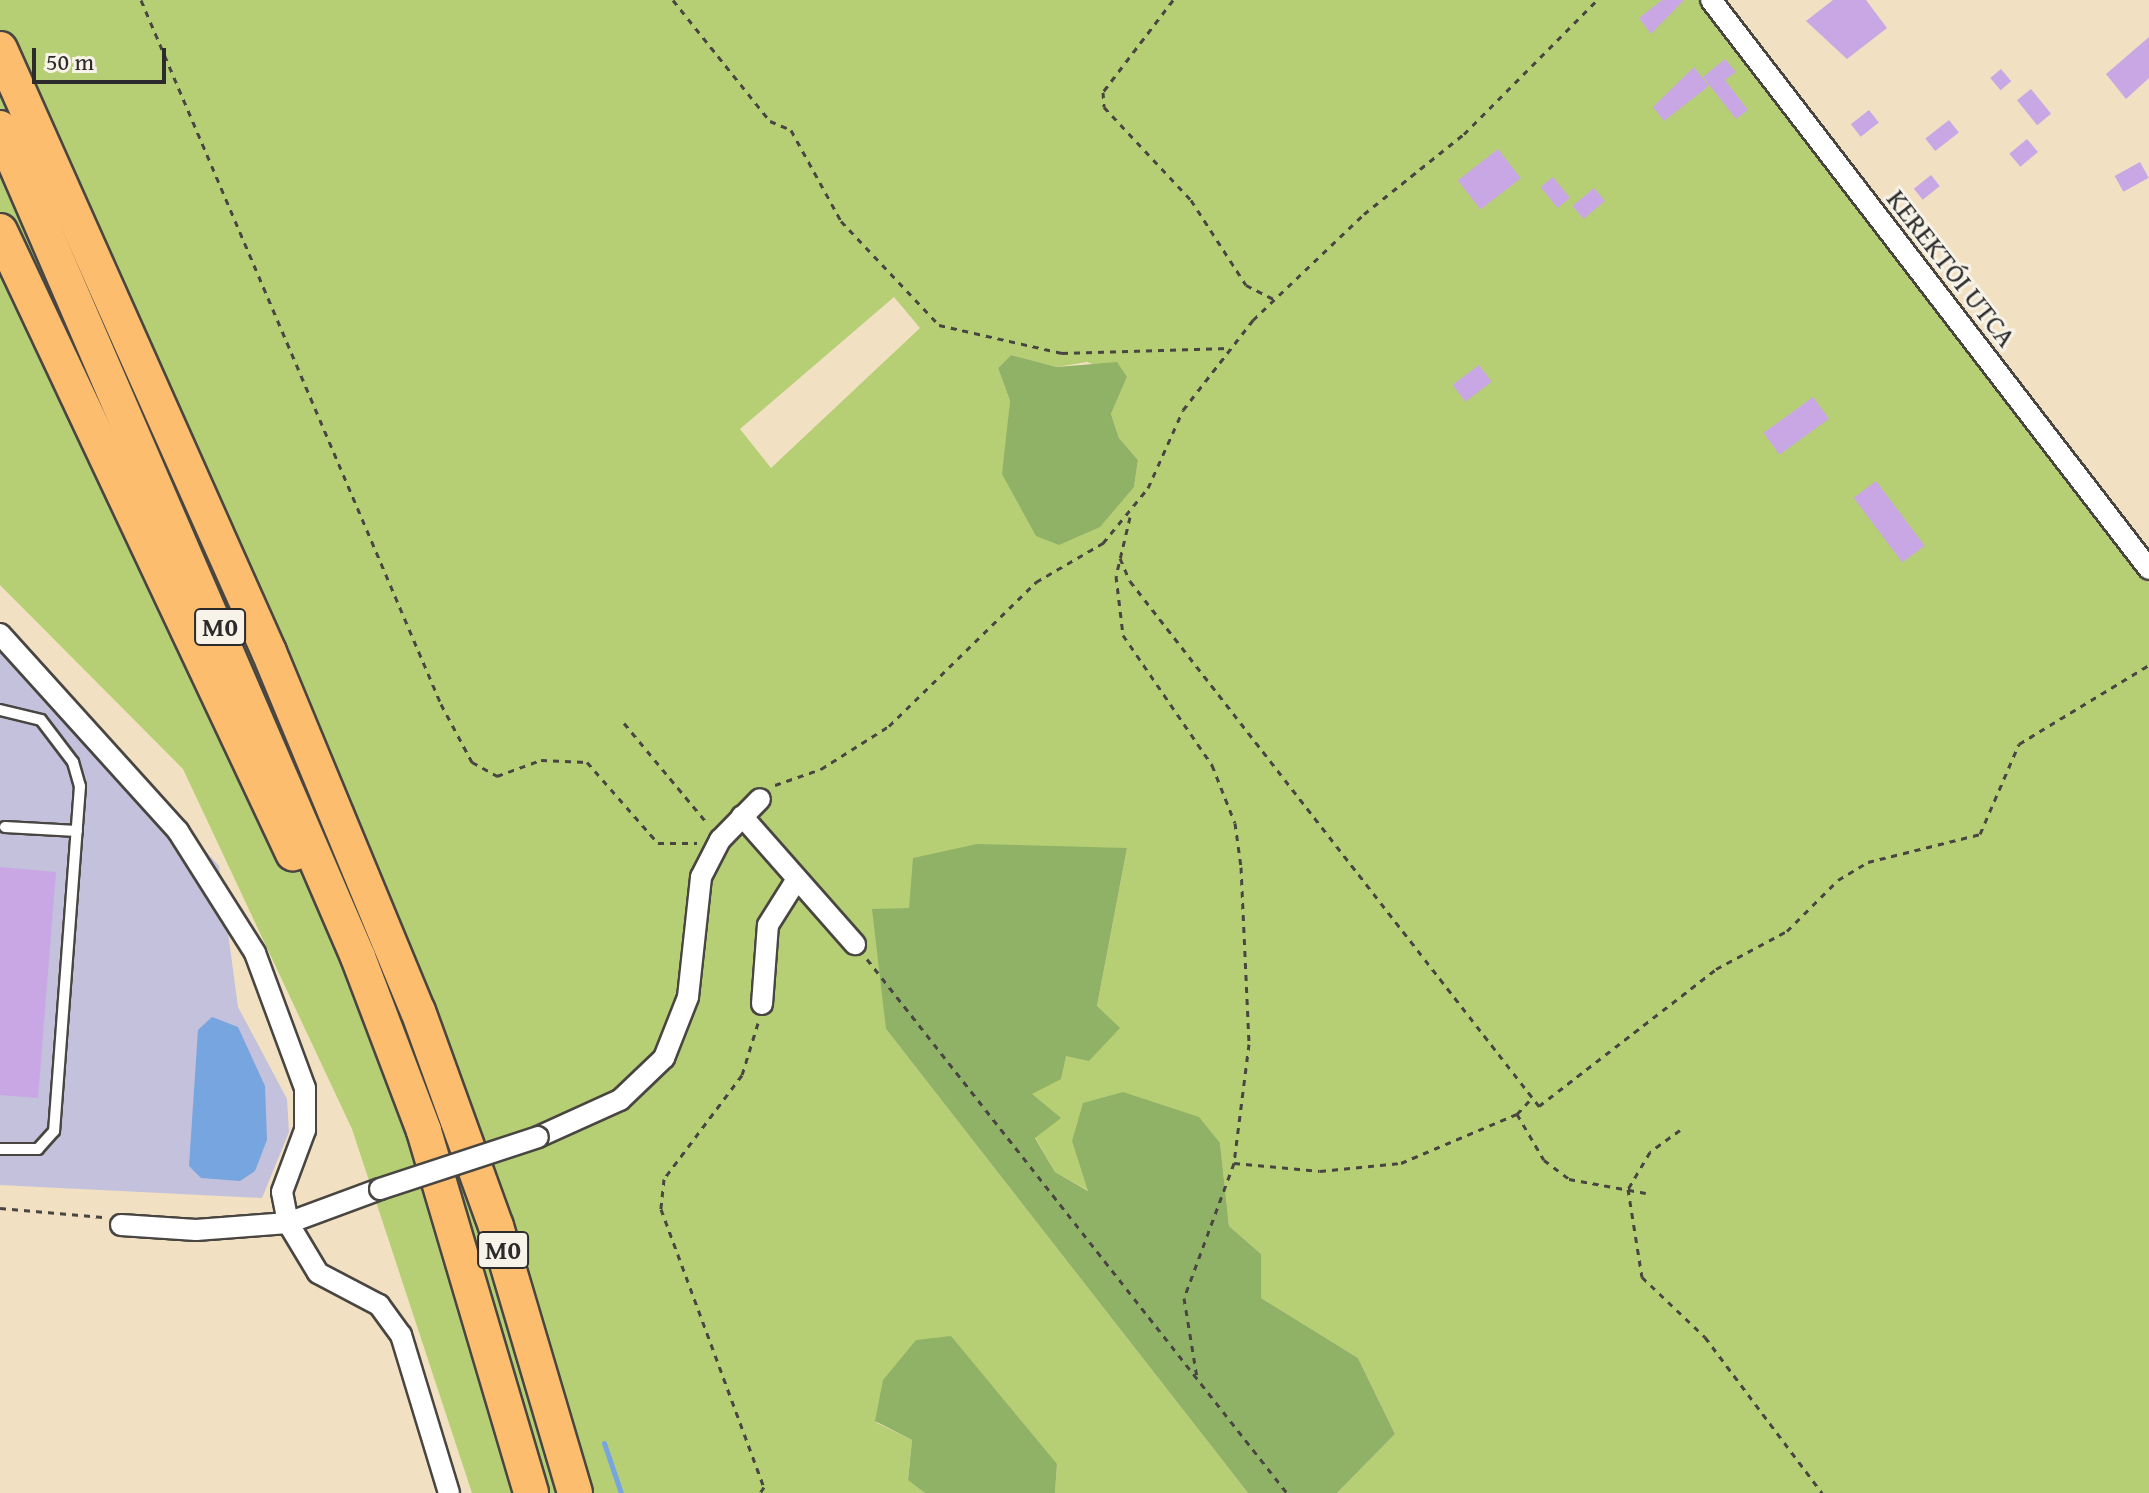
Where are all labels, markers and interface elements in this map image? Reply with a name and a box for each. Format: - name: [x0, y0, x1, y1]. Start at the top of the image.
- scale bar: [36, 32, 170, 82]
- text: 50 m: [46, 44, 94, 79]
- street label: KEREKTÓI UTCA: [1880, 183, 2024, 353]
- road number: M0: [194, 605, 246, 649]
- road number: M0: [477, 1228, 529, 1272]

